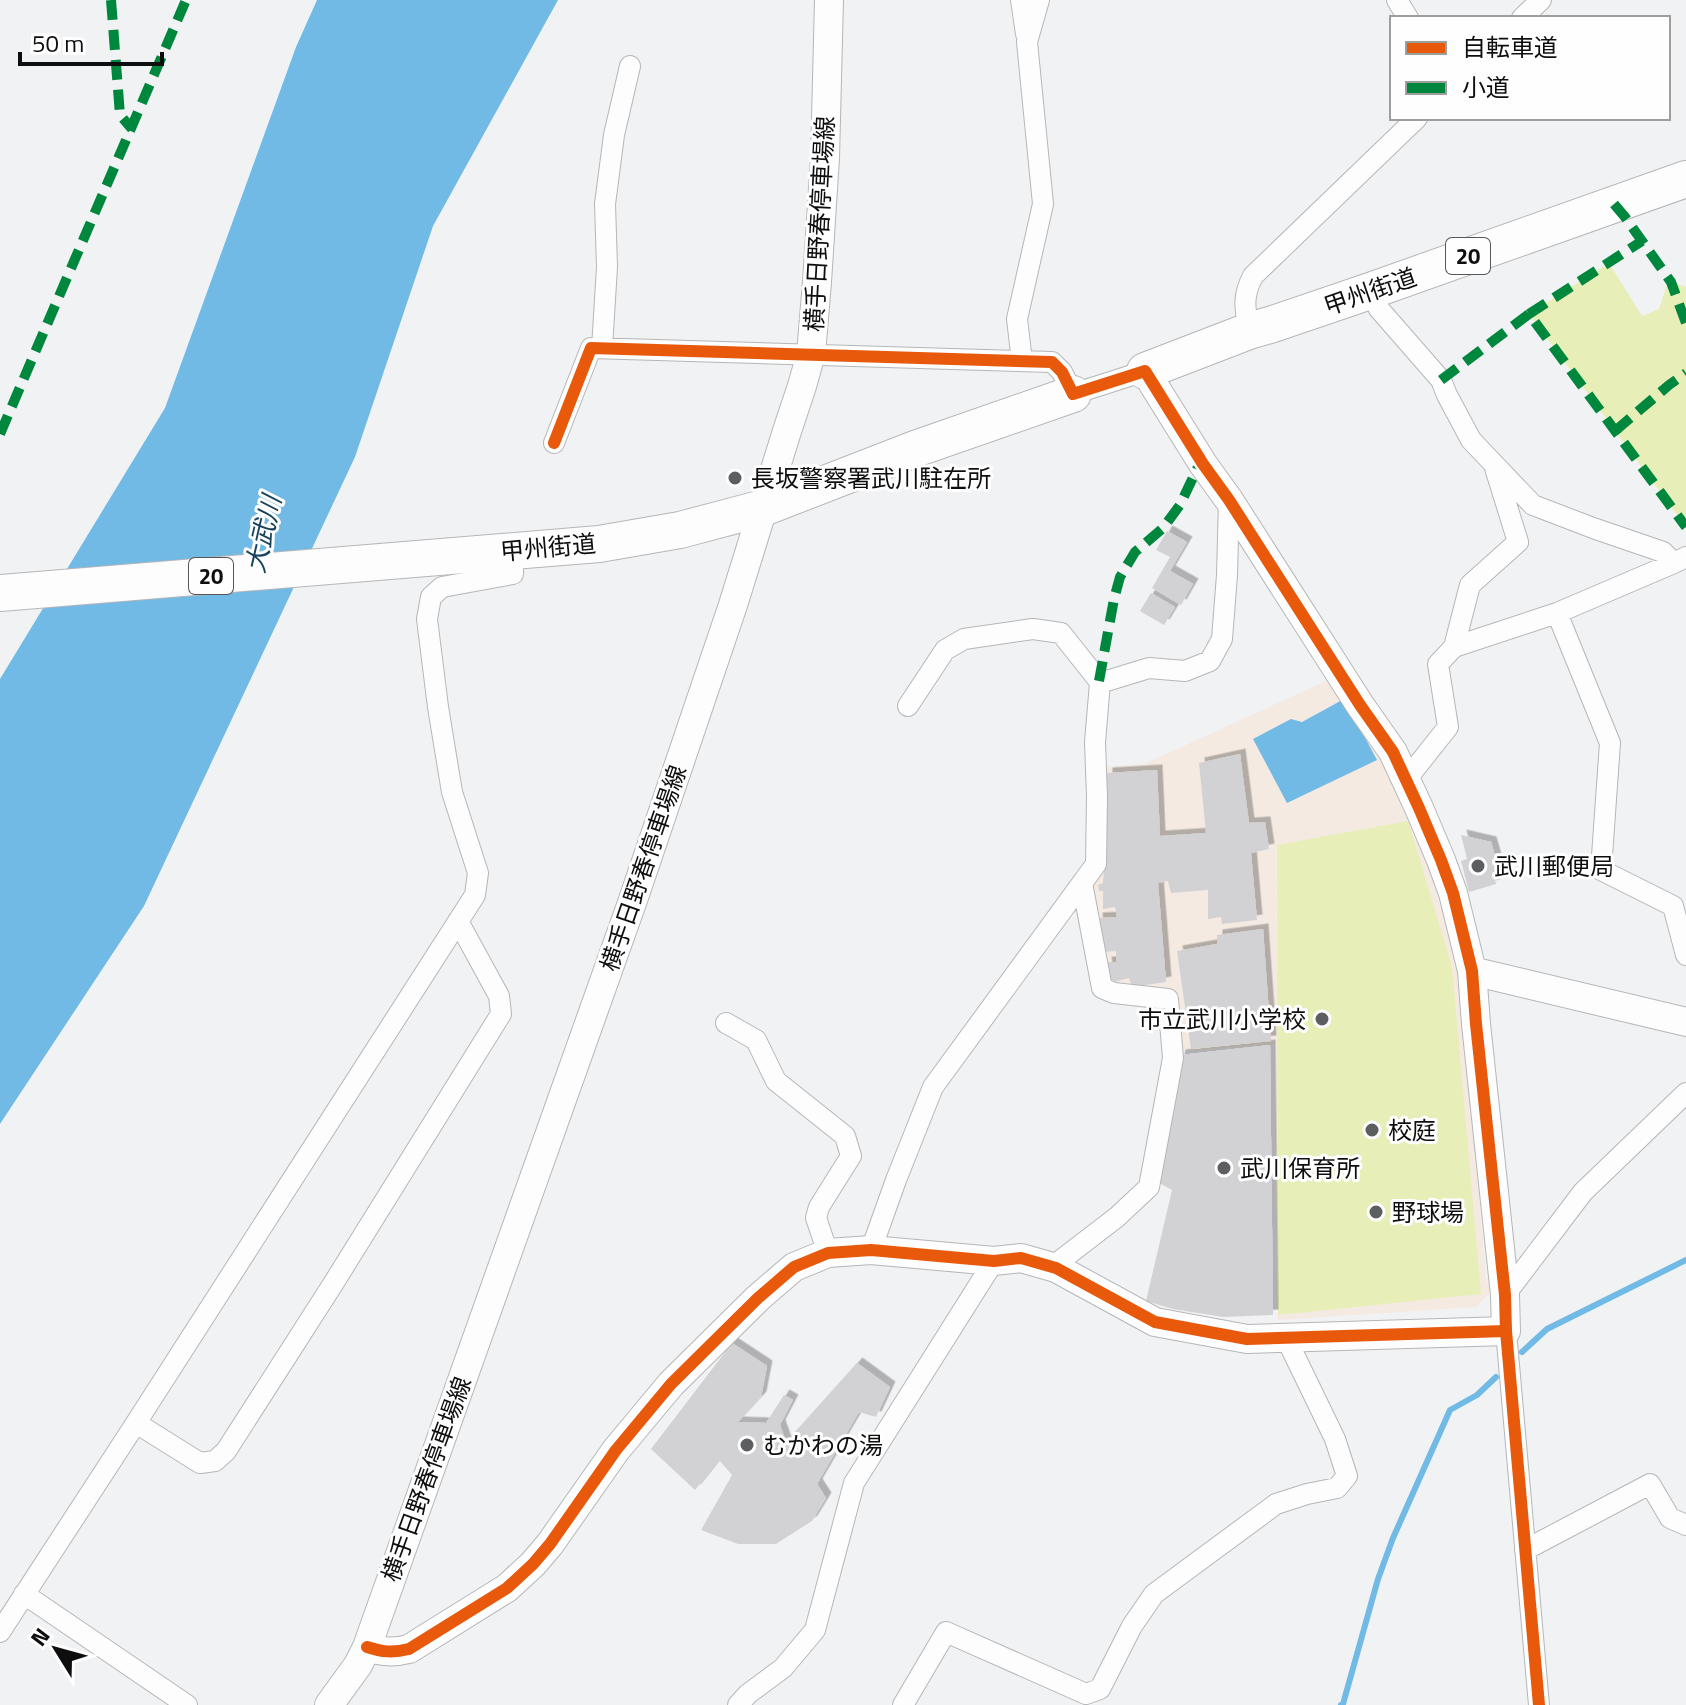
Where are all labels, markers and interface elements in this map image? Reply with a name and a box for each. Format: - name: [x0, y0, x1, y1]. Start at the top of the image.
- scale bar: [20, 16, 162, 66]
- legend: [1390, 16, 1670, 120]
- text: 50 m: [32, 25, 84, 61]
- text: 自転車道: [1462, 29, 1558, 65]
- text: 小道: [1462, 69, 1510, 105]
- street label: 横手日野春停車場線: [795, 115, 843, 333]
- road number: 20: [1446, 238, 1490, 274]
- street label: 甲州街道: [1319, 258, 1421, 324]
- place label: 長坂警察署武川駐在所: [751, 460, 991, 496]
- marker: 長坂警察署武川駐在所: [726, 469, 744, 487]
- water label: 大武川: [235, 489, 291, 576]
- street label: 甲州街道: [499, 525, 597, 569]
- road number: 20: [189, 558, 233, 594]
- street label: 横手日野春停車場線: [591, 760, 695, 976]
- place label: 武川郵便局: [1494, 848, 1614, 884]
- marker: 武川郵便局: [1469, 857, 1487, 875]
- place label: 市立武川小学校: [1138, 1001, 1306, 1037]
- marker: 市立武川小学校: [1313, 1010, 1331, 1028]
- place label: 校庭: [1388, 1112, 1436, 1148]
- marker: 校庭: [1363, 1121, 1381, 1139]
- place label: 武川保育所: [1240, 1150, 1360, 1186]
- marker: 武川保育所: [1215, 1159, 1233, 1177]
- place label: 野球場: [1392, 1194, 1464, 1230]
- marker: 野球場: [1367, 1203, 1385, 1221]
- street label: 横手日野春停車場線: [372, 1371, 480, 1587]
- place label: むかわの湯: [763, 1427, 883, 1463]
- marker: むかわの湯: [738, 1436, 756, 1454]
- north arrow: [16, 1609, 96, 1689]
- text: N: [22, 1621, 58, 1653]

